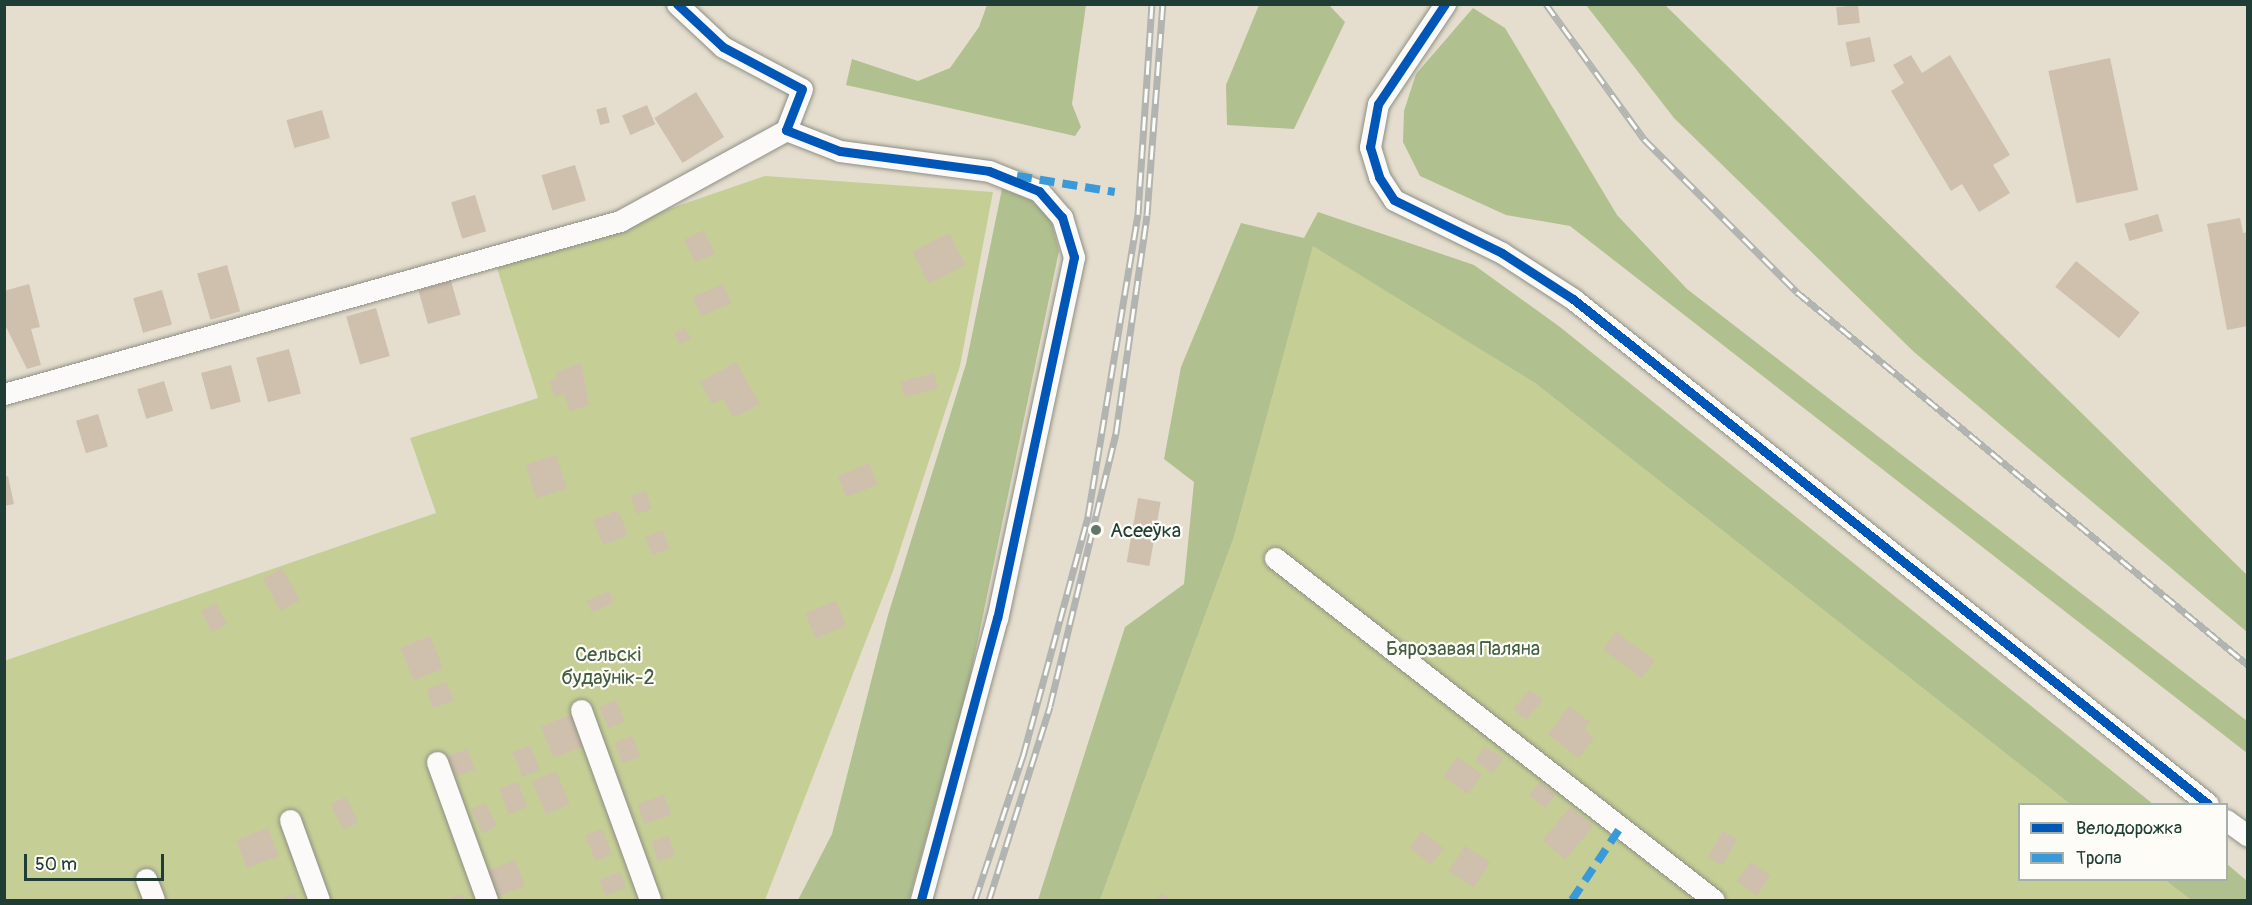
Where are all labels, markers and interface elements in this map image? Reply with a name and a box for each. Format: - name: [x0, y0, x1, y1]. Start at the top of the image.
- place label: Асееўка: [1110, 518, 1181, 542]
- marker: Асееўка: [1087, 521, 1105, 539]
- park label: Бярозавая Паляна: [1386, 636, 1540, 660]
- park label: Сельскі будаўнік-2: [561, 643, 655, 690]
- legend: [2018, 803, 2228, 881]
- text: Велодорожка: [2076, 817, 2182, 840]
- scale bar: [27, 842, 166, 880]
- text: Тропа: [2076, 847, 2122, 870]
- text: 50 m: [35, 853, 77, 876]

